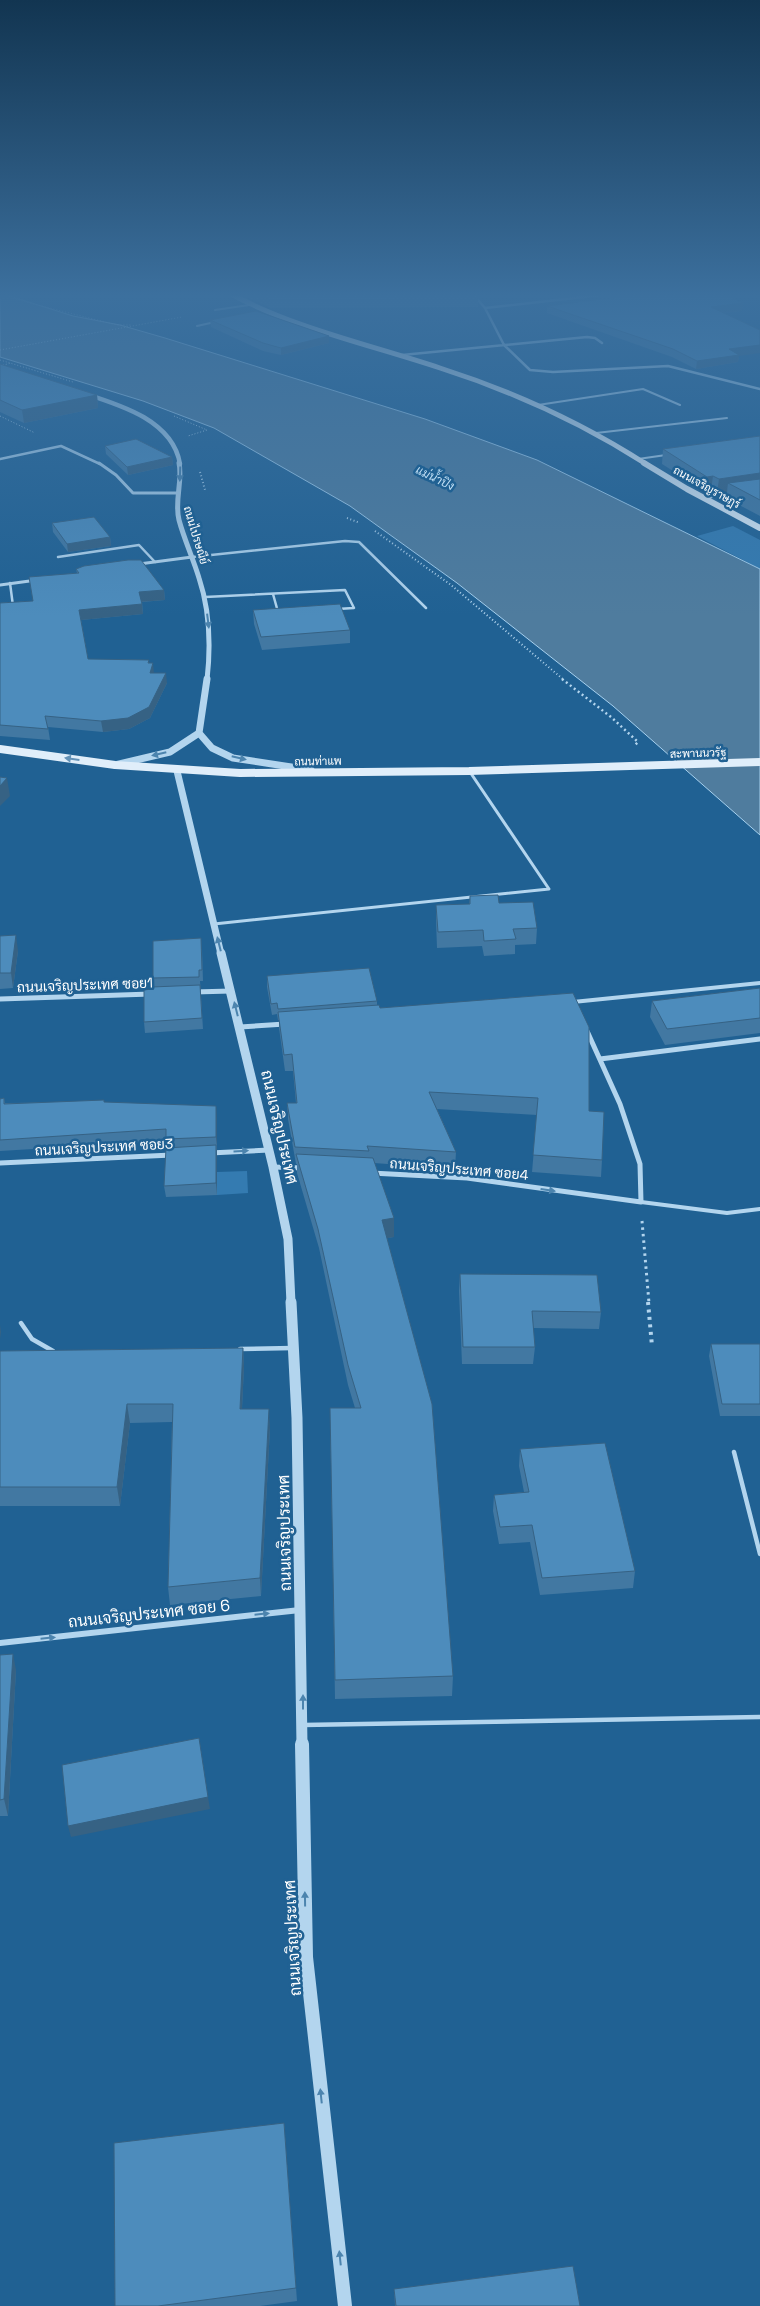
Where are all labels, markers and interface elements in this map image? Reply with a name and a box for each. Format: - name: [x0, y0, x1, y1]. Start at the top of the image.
- water label: แม่น้ำปิง: [413, 459, 459, 494]
- street label: ถนนเจริญราษฎร์: [671, 462, 743, 512]
- one-way arrow: [176, 467, 184, 483]
- street label: ถนนไปรษณีย์: [181, 504, 212, 566]
- one-way arrow: [205, 613, 213, 629]
- street label: สะพานนวรัฐ: [670, 745, 727, 762]
- one-way arrow: [152, 750, 167, 758]
- one-way arrow: [232, 754, 247, 762]
- street label: ถนนท่าแพ: [294, 754, 342, 768]
- one-way arrow: [64, 755, 80, 763]
- one-way arrow: [215, 936, 223, 951]
- street label: ถนนเจริญประเทศ ซอย1: [17, 974, 153, 996]
- one-way arrow: [232, 1002, 240, 1017]
- street label: ถนนเจริญประเทศ: [256, 1068, 303, 1186]
- street label: ถนนเจริญประเทศ ซอย3: [34, 1134, 174, 1160]
- one-way arrow: [233, 1147, 249, 1155]
- street label: ถนนเจริญประเทศ ซอย4: [389, 1154, 529, 1184]
- one-way arrow: [541, 1186, 557, 1194]
- street label: ถนนเจริญประเทศ: [273, 1475, 296, 1591]
- street label: ถนนเจริญประเทศ ซอย 6: [67, 1595, 231, 1632]
- one-way arrow: [254, 1610, 270, 1618]
- one-way arrow: [41, 1634, 57, 1642]
- one-way arrow: [299, 1694, 307, 1710]
- street label: ถนนเจริญประเทศ: [279, 1879, 306, 1997]
- one-way arrow: [301, 1891, 309, 1907]
- one-way arrow: [317, 2088, 325, 2104]
- one-way arrow: [336, 2249, 344, 2265]

